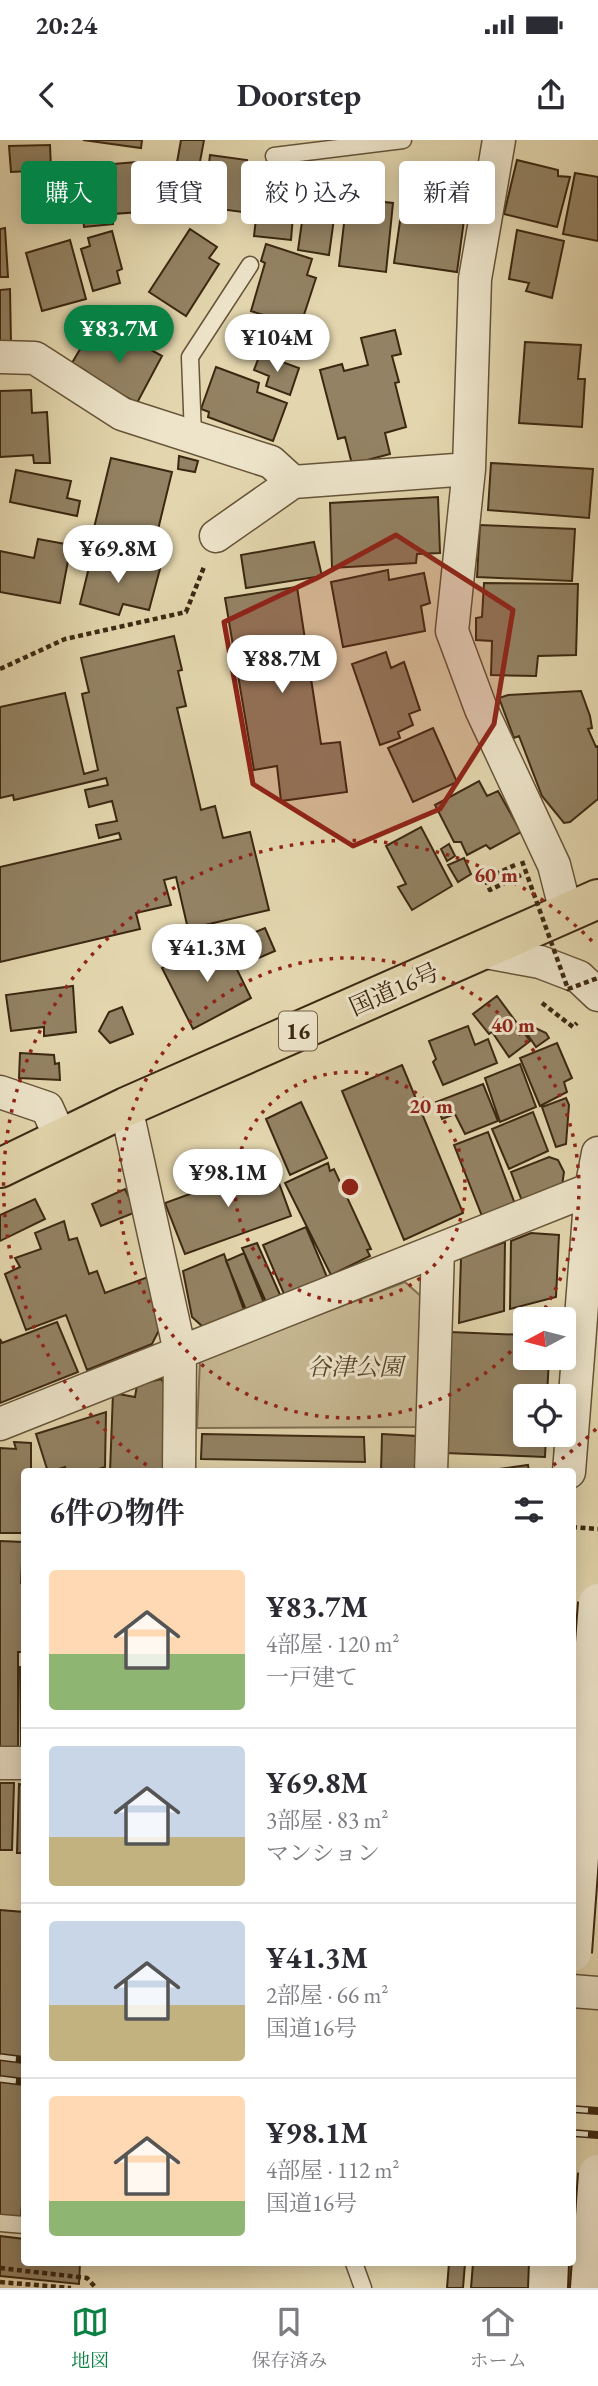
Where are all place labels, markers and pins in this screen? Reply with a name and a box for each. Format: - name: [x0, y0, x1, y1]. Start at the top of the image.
- pin: ¥83.7M: [62, 306, 176, 365]
- pin: ¥104M: [228, 314, 326, 374]
- pin: ¥69.8M: [61, 526, 175, 585]
- pin: ¥88.7M: [225, 636, 339, 695]
- pin: ¥41.3M: [150, 924, 264, 984]
- pin: ¥98.1M: [171, 1150, 285, 1209]
- centre of rings: [338, 1175, 362, 1199]

